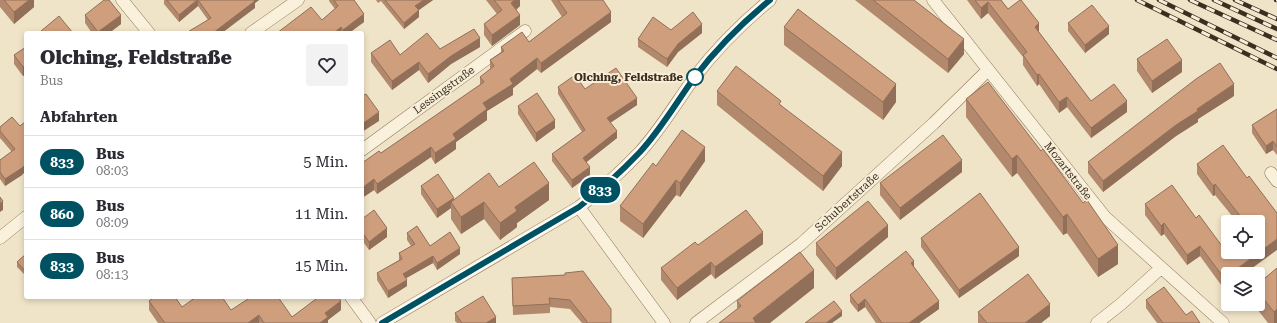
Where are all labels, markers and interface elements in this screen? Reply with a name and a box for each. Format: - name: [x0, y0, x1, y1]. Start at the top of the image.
- button: heart: [306, 44, 348, 86]
- text: Olching, Feldstraße: [40, 46, 232, 69]
- street label: Lessingstraße: [411, 63, 477, 117]
- marker: Olching, Feldstraße: [686, 68, 704, 86]
- place label: Olching, Feldstraße: [574, 71, 684, 84]
- text: Bus: [40, 73, 63, 88]
- text: Abfahrten: [40, 108, 118, 126]
- street label: Mozartstraße: [1041, 140, 1095, 202]
- text: Bus: [96, 145, 124, 163]
- text: 5 Min.: [303, 153, 348, 171]
- text: 833: [50, 154, 74, 170]
- text: 08:03: [96, 163, 128, 178]
- street label: Schubertstraße: [812, 170, 882, 234]
- line badge: 833: [577, 177, 623, 203]
- text: 833: [588, 182, 612, 198]
- text: Bus: [96, 197, 124, 215]
- text: 11 Min.: [295, 205, 348, 223]
- text: 860: [50, 206, 74, 222]
- text: 08:09: [96, 215, 128, 230]
- map controls: [1221, 215, 1265, 311]
- button: locate: [1221, 215, 1265, 259]
- text: Bus: [96, 249, 124, 267]
- text: 15 Min.: [295, 257, 348, 275]
- text: 833: [50, 258, 74, 274]
- text: 08:13: [96, 267, 128, 282]
- button: layers: [1221, 267, 1265, 311]

